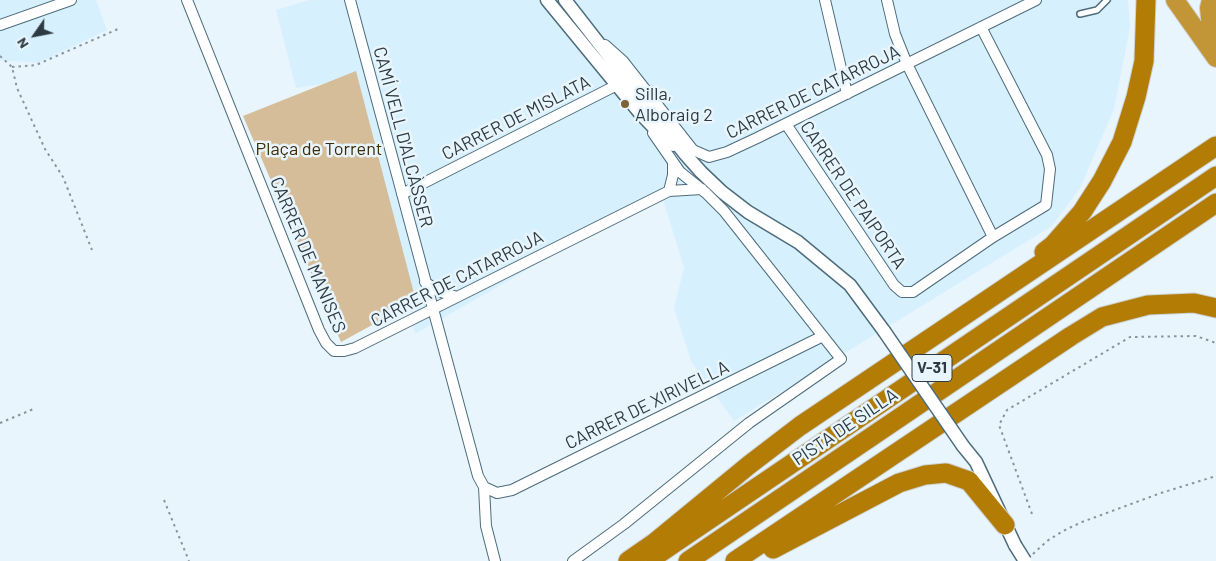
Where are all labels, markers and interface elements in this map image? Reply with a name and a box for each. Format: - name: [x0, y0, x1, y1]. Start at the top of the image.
- north arrow: [10, 10, 60, 60]
- text: N: [12, 35, 32, 52]
- street label: CARRER DE CATARROJA: [723, 41, 903, 143]
- street label: CAMÍ VELL D'ALCÀSSER: [369, 44, 437, 230]
- street label: CARRER DE MISLATA: [438, 71, 594, 165]
- place label: Silla, Alboraig 2: [635, 83, 713, 126]
- marker: Silla, Alboraig 2: [619, 98, 631, 110]
- street label: CARRER DE PAIPORTA: [795, 117, 911, 273]
- park label: Plaça de Torrent: [256, 138, 382, 160]
- street label: CARRER DE MANISES: [265, 174, 351, 336]
- street label: CARRER DE CATARROJA: [367, 226, 547, 332]
- road number: V-31: [912, 354, 952, 382]
- street label: CARRER DE XIRIVELLA: [562, 356, 732, 454]
- street label: PISTA DE SILLA: [788, 384, 902, 470]

